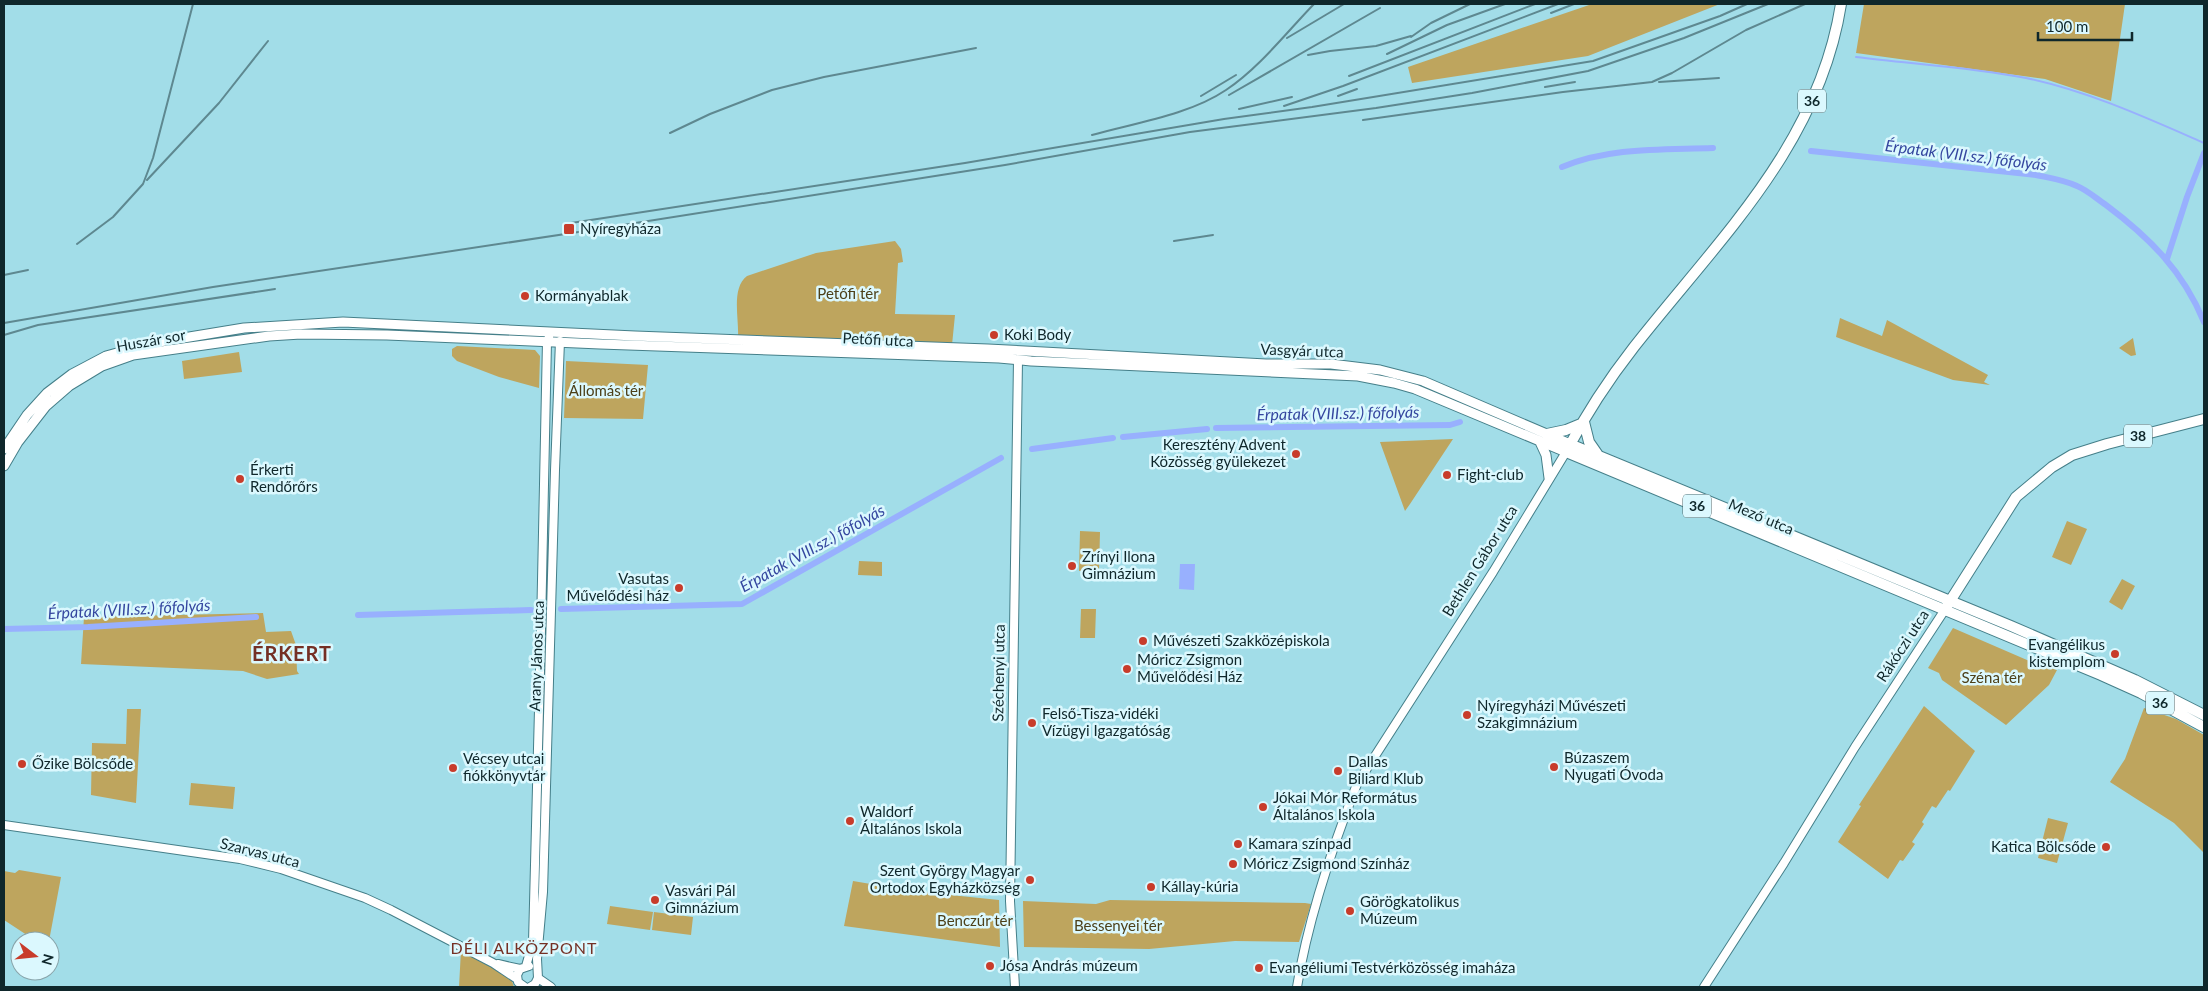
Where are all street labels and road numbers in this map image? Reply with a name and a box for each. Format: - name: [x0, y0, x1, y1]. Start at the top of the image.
- road number: 36: [1798, 90, 1826, 112]
- street label: Huszár sor: [115, 325, 187, 355]
- street label: Petőfi utca: [842, 328, 914, 350]
- street label: Vasgyár utca: [1260, 340, 1344, 360]
- road number: 38: [2124, 424, 2152, 448]
- road number: 36: [1683, 494, 1711, 518]
- street label: Mező utca: [1726, 494, 1797, 538]
- street label: Bethlen Gábor utca: [1438, 502, 1521, 619]
- street label: Arany János utca: [525, 600, 547, 712]
- street label: Rákóczi utca: [1872, 606, 1932, 685]
- street label: Széchenyi utca: [988, 624, 1008, 722]
- road number: 36: [2146, 691, 2174, 714]
- street label: Szarvas utca: [219, 833, 302, 871]

